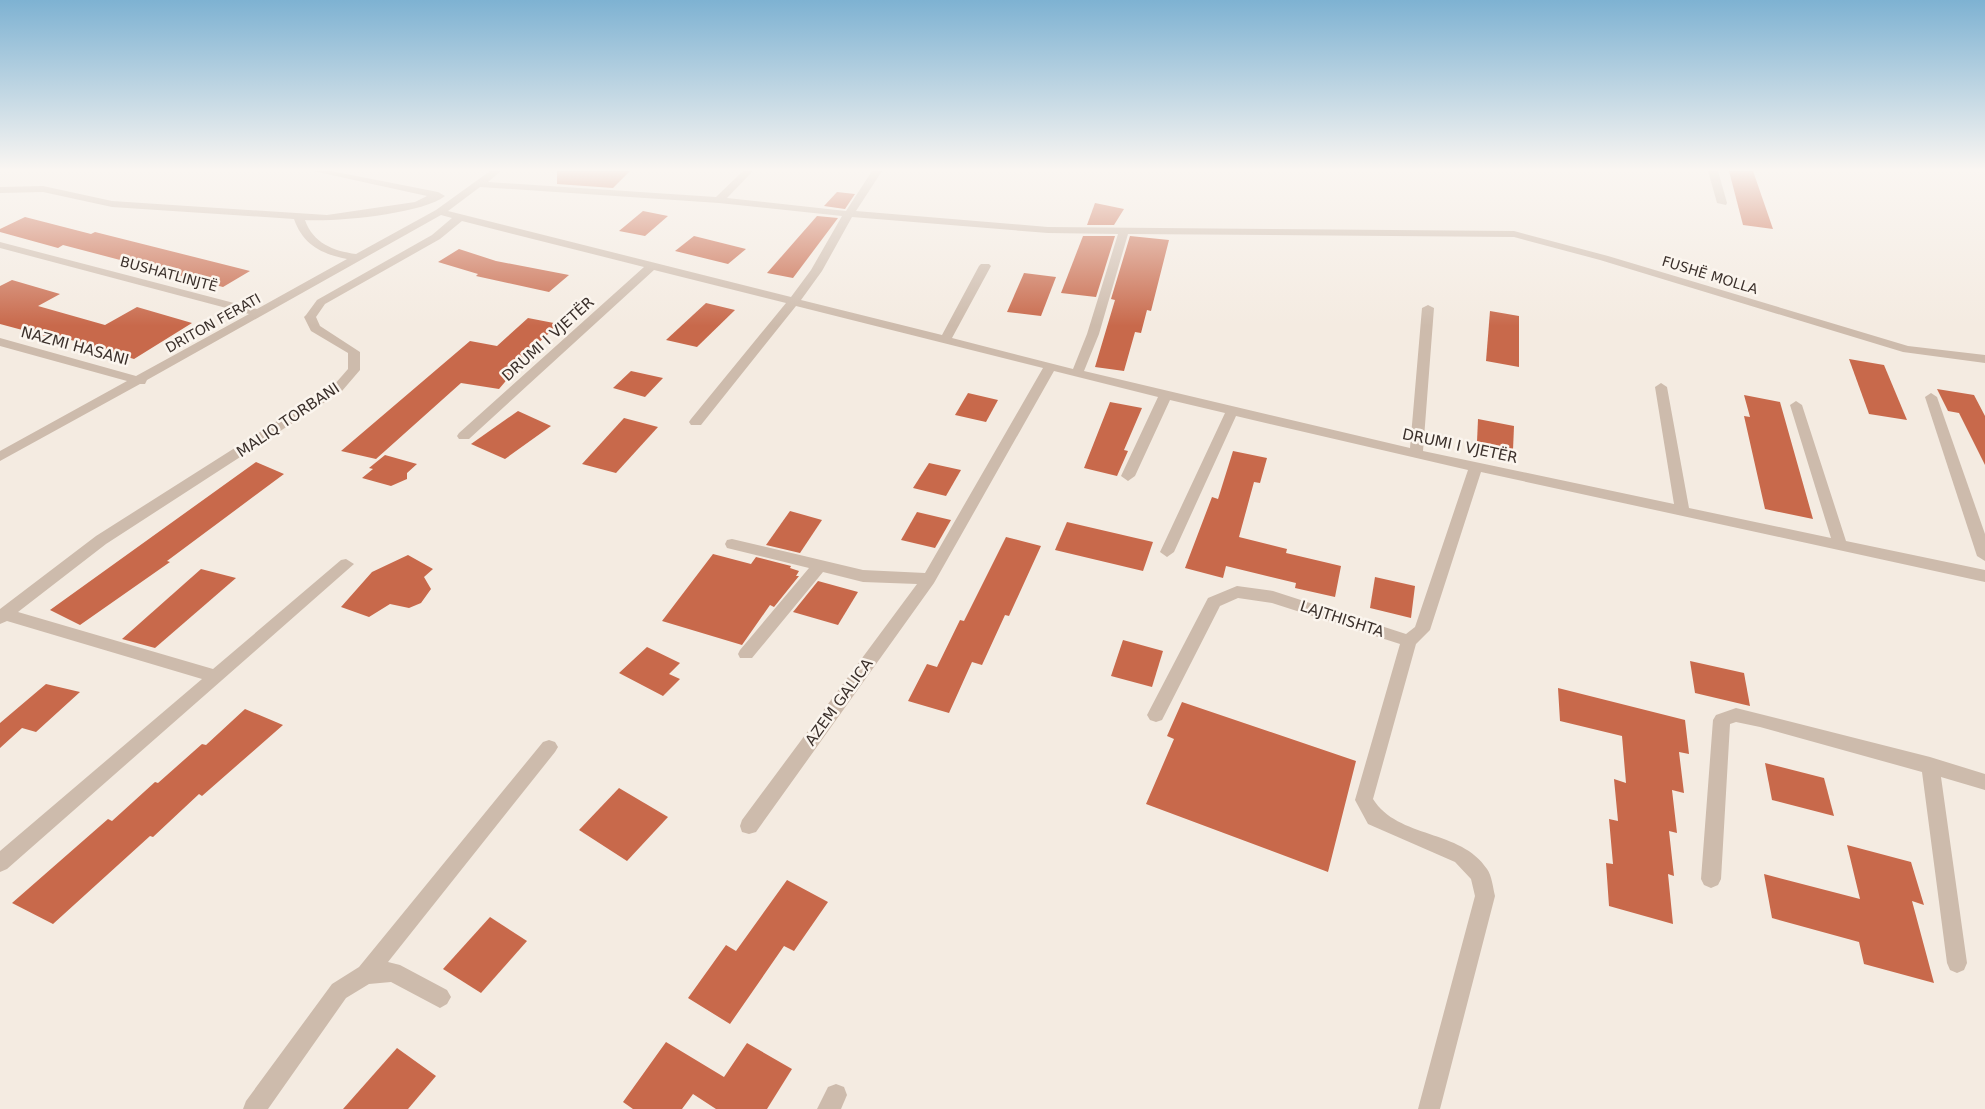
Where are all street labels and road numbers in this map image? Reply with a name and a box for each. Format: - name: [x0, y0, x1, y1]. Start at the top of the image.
- street label: BUSHATLINJTË: [119, 252, 220, 295]
- street label: FUSHË MOLLA: [1660, 252, 1761, 297]
- street label: DRITON FERATI: [163, 290, 263, 356]
- street label: DRUMI I VJETËR: [498, 292, 598, 385]
- street label: NAZMI HASANI: [19, 323, 131, 369]
- street label: MALIQ TORBANI: [233, 379, 343, 461]
- street label: DRUMI I VJETËR: [1401, 424, 1520, 467]
- street label: LAJTHISHTA: [1298, 597, 1387, 641]
- street label: AZEM GALICA: [801, 654, 877, 749]

